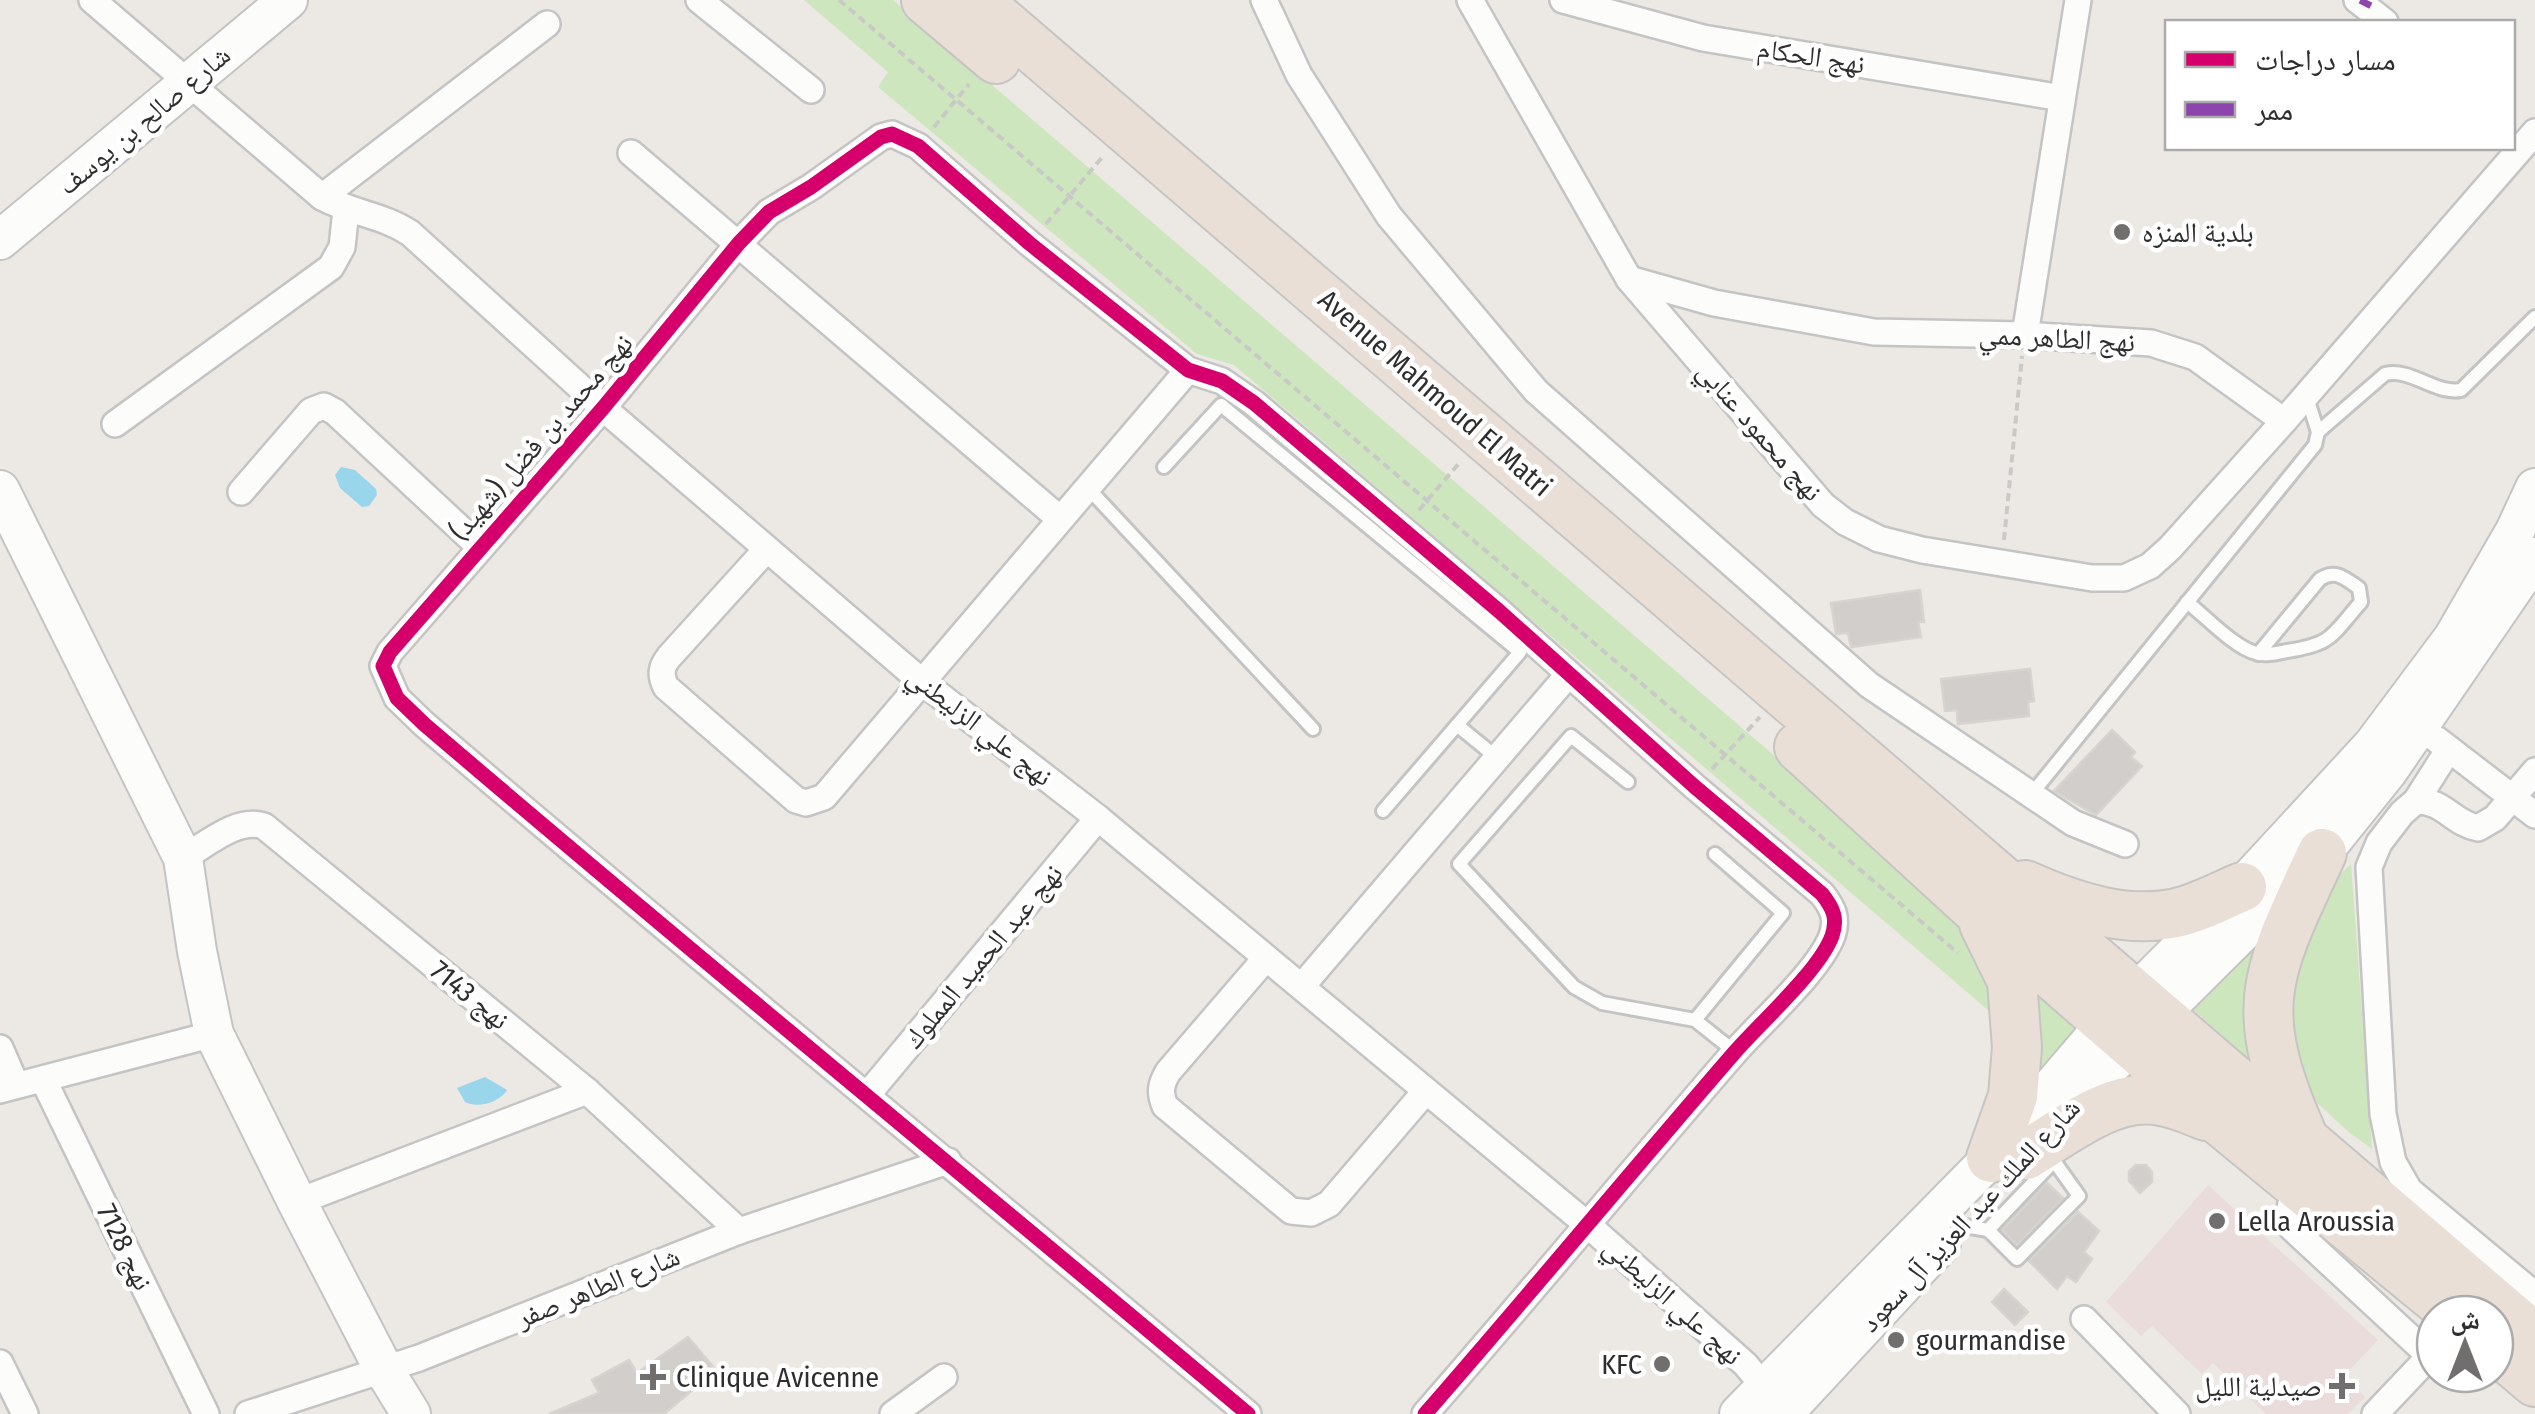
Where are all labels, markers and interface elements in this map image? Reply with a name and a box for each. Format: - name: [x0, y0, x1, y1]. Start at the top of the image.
- legend: [2165, 20, 2515, 150]
- street label: نهج الحكام: [1755, 31, 1867, 83]
- street label: شارع صالح بن يوسف: [51, 38, 237, 202]
- text: مسار دراجات: [2255, 42, 2396, 78]
- text: ممر: [2254, 92, 2293, 128]
- place label: بلدية المنزه: [2142, 216, 2254, 249]
- marker: بلدية المنزه: [2111, 221, 2133, 243]
- street label: Avenue Mahmoud El Matri: [1312, 283, 1558, 503]
- street label: نهج الطاهر ممي: [1978, 317, 2136, 365]
- street label: نهج محمد بن فضل (شهيد): [442, 327, 640, 548]
- street label: نهج محمود عنابي: [1686, 354, 1830, 512]
- street label: نهج علي الزليطني: [897, 659, 1059, 798]
- street label: نهج عبد الحميد المملوك: [896, 857, 1070, 1055]
- street label: نهج 7143: [424, 953, 516, 1037]
- street label: شارع الملك عبد العزيز آل سعود: [1853, 1091, 2088, 1339]
- street label: نهج 7128: [89, 1198, 160, 1296]
- place label: Lella Aroussia: [2237, 1205, 2395, 1238]
- marker: Lella Aroussia: [2206, 1210, 2228, 1232]
- street label: نهج علي الزليطني: [1593, 1230, 1749, 1376]
- street label: شارع الطاهر صفر: [511, 1239, 685, 1336]
- north arrow: [2415, 1294, 2515, 1394]
- text: ش: [2450, 1303, 2480, 1336]
- place label: gourmandise: [1916, 1324, 2066, 1357]
- marker: gourmandise: [1885, 1329, 1907, 1351]
- place label: KFC: [1601, 1348, 1642, 1381]
- marker: KFC: [1651, 1353, 1673, 1375]
- place label: Clinique Avicenne: [676, 1361, 879, 1394]
- marker: Clinique Avicenne: [640, 1364, 666, 1390]
- place label: صيدلية الليل: [2195, 1370, 2322, 1404]
- marker: صيدلية الليل: [2331, 1375, 2353, 1397]

